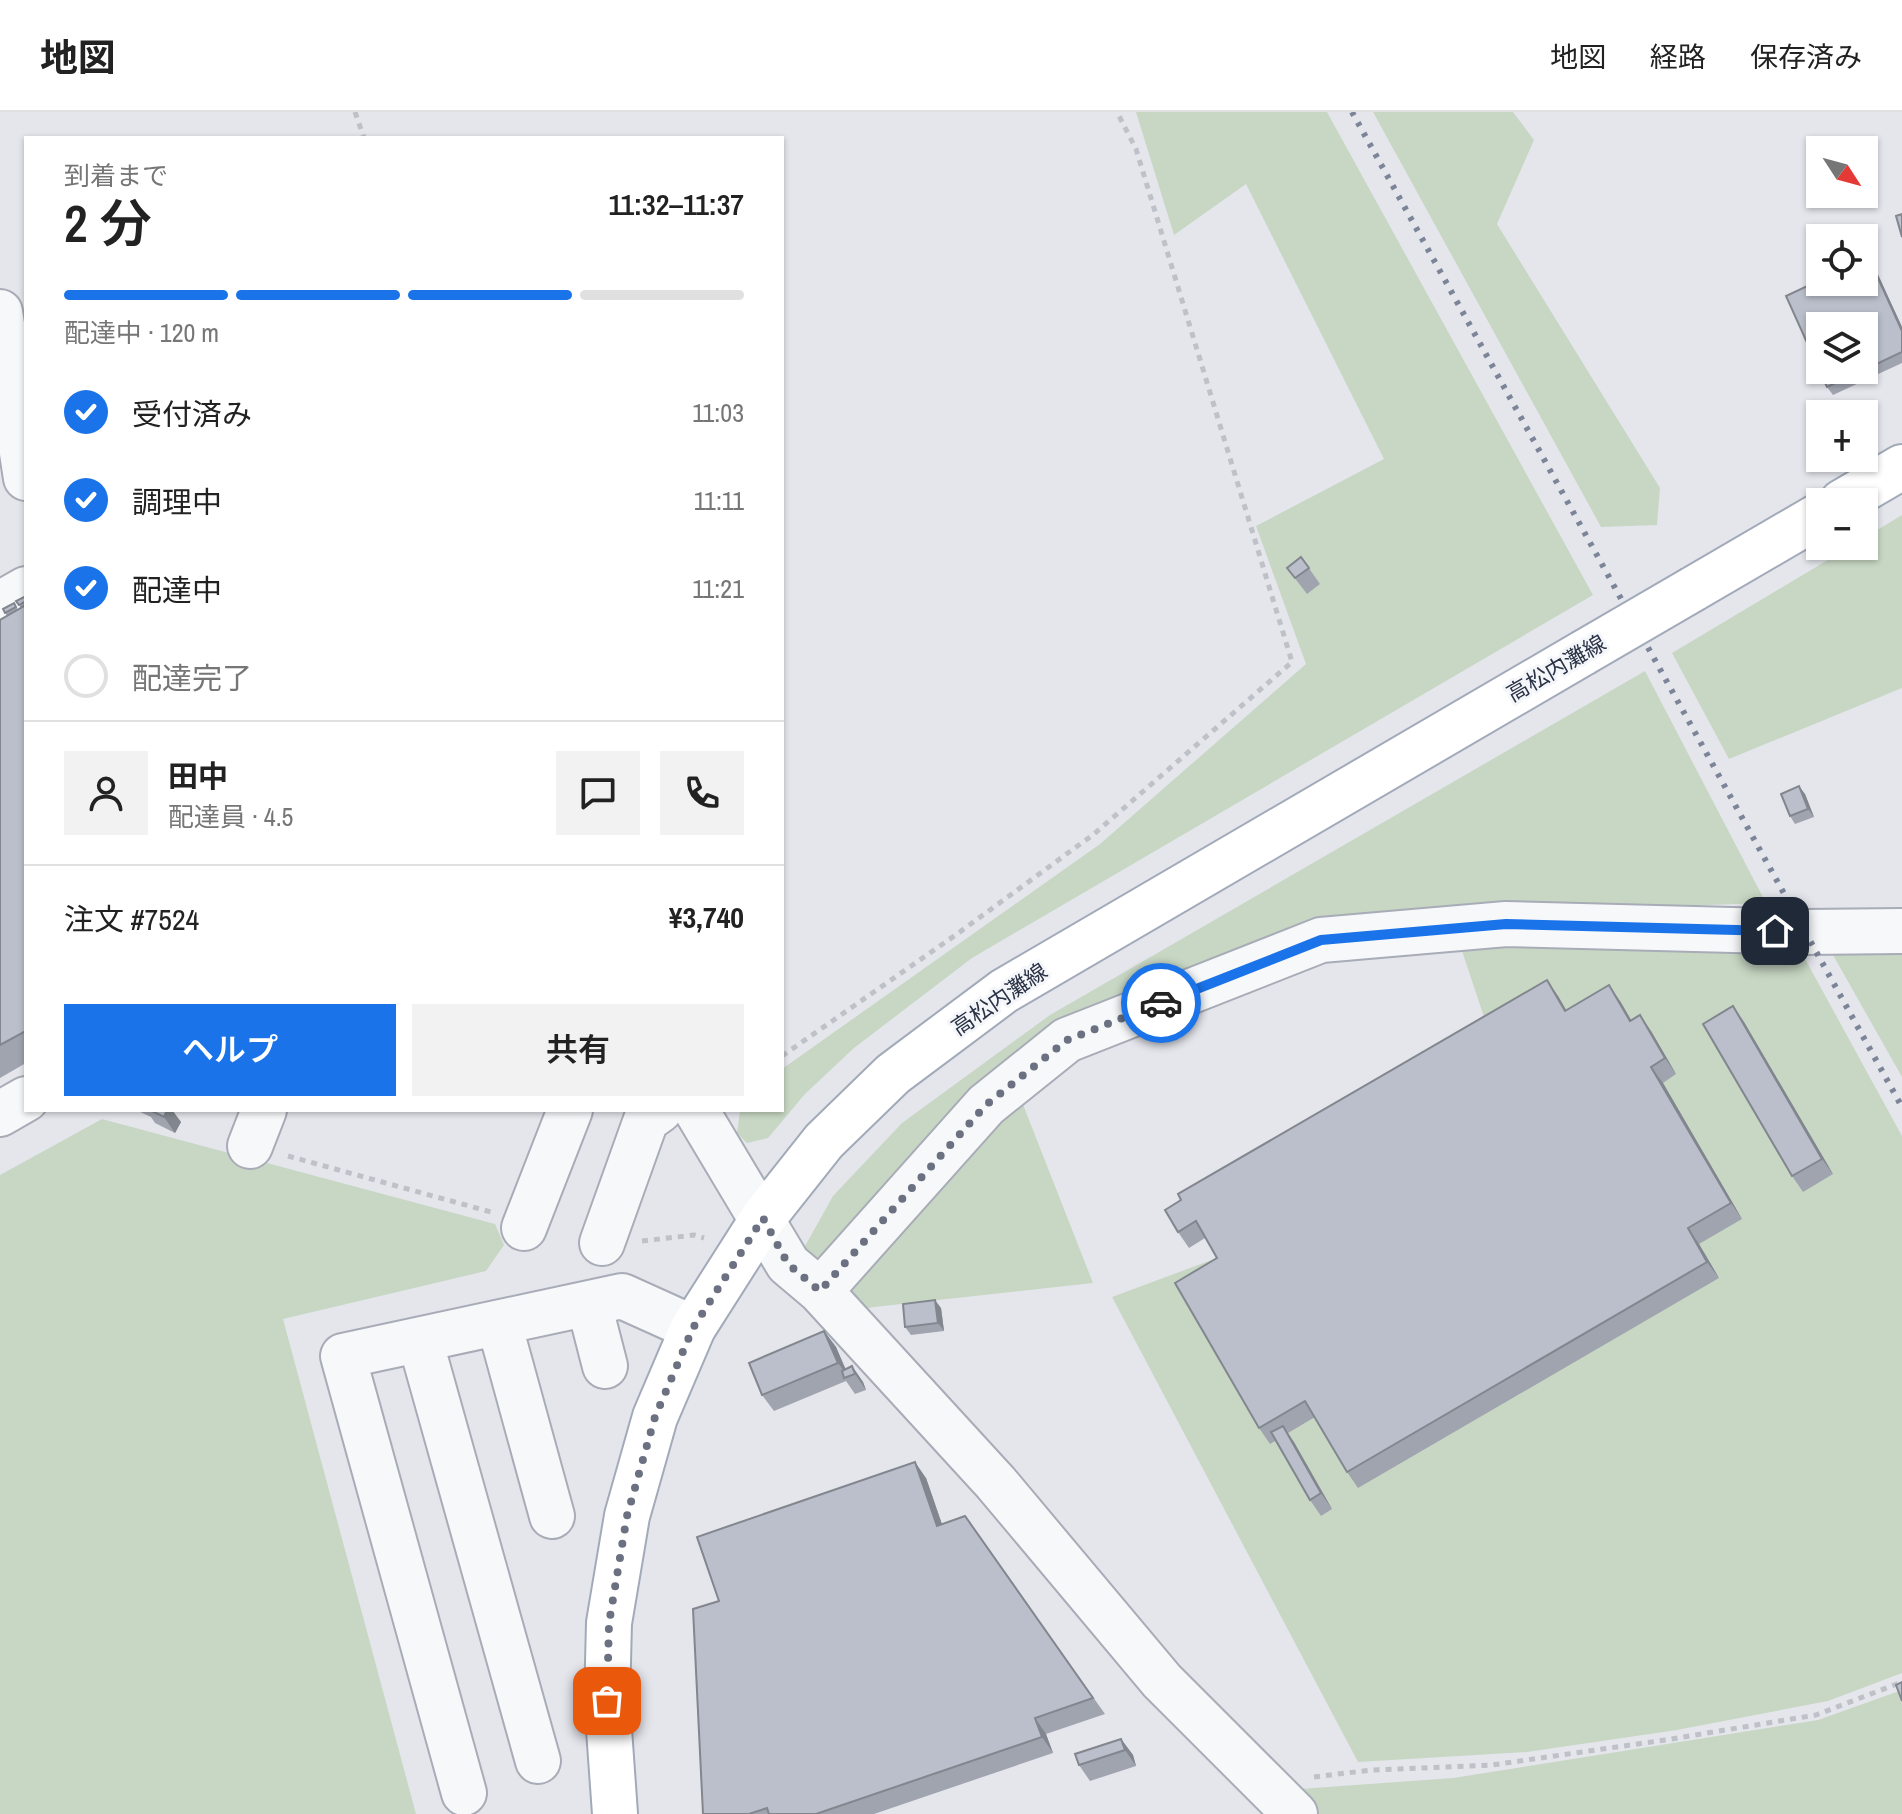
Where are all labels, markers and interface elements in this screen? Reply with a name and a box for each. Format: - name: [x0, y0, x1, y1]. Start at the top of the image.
- text: 地図: [40, 32, 116, 83]
- text: 地図: [1550, 38, 1606, 76]
- text: 経路: [1650, 38, 1706, 76]
- text: 保存済み: [1750, 38, 1862, 76]
- north arrow: [1806, 136, 1878, 208]
- map controls: [1806, 136, 1878, 560]
- text: 到着まで: [64, 158, 168, 193]
- text: 11:32–11:37: [608, 184, 744, 224]
- text: 2 分: [64, 188, 152, 258]
- button: locate: [1806, 224, 1878, 296]
- button: layers: [1806, 312, 1878, 384]
- text: 配達中 · 120 m: [64, 315, 219, 350]
- icon: check: [64, 390, 108, 434]
- text: 受付済み: [132, 394, 252, 434]
- text: 11:03: [692, 395, 744, 430]
- button: +: [1806, 400, 1878, 472]
- icon: check: [64, 478, 108, 522]
- text: 調理中: [132, 482, 222, 522]
- text: 11:11: [694, 483, 744, 518]
- button: −: [1806, 488, 1878, 560]
- icon: check: [64, 566, 108, 610]
- text: 配達中: [132, 570, 222, 610]
- text: 11:21: [692, 571, 744, 606]
- street label: 高松内灘線: [1501, 628, 1611, 708]
- text: 配達完了: [132, 658, 252, 698]
- button: person: [64, 751, 148, 835]
- button: chat: [556, 751, 640, 835]
- button: phone: [660, 751, 744, 835]
- text: 田中: [168, 756, 228, 796]
- text: 配達員 · 4.5: [168, 799, 293, 834]
- text: ¥3,740: [669, 897, 744, 937]
- pin: [1741, 897, 1809, 965]
- text: 注文 #7524: [64, 899, 199, 939]
- icon: home: [1753, 909, 1797, 953]
- street label: 高松内灘線: [945, 956, 1053, 1042]
- courier: [1121, 963, 1201, 1043]
- icon: car: [1139, 981, 1183, 1025]
- button: ヘルプ: [64, 1004, 396, 1096]
- button: 共有: [412, 1004, 744, 1096]
- pin: [573, 1667, 641, 1735]
- icon: bag: [585, 1679, 629, 1723]

